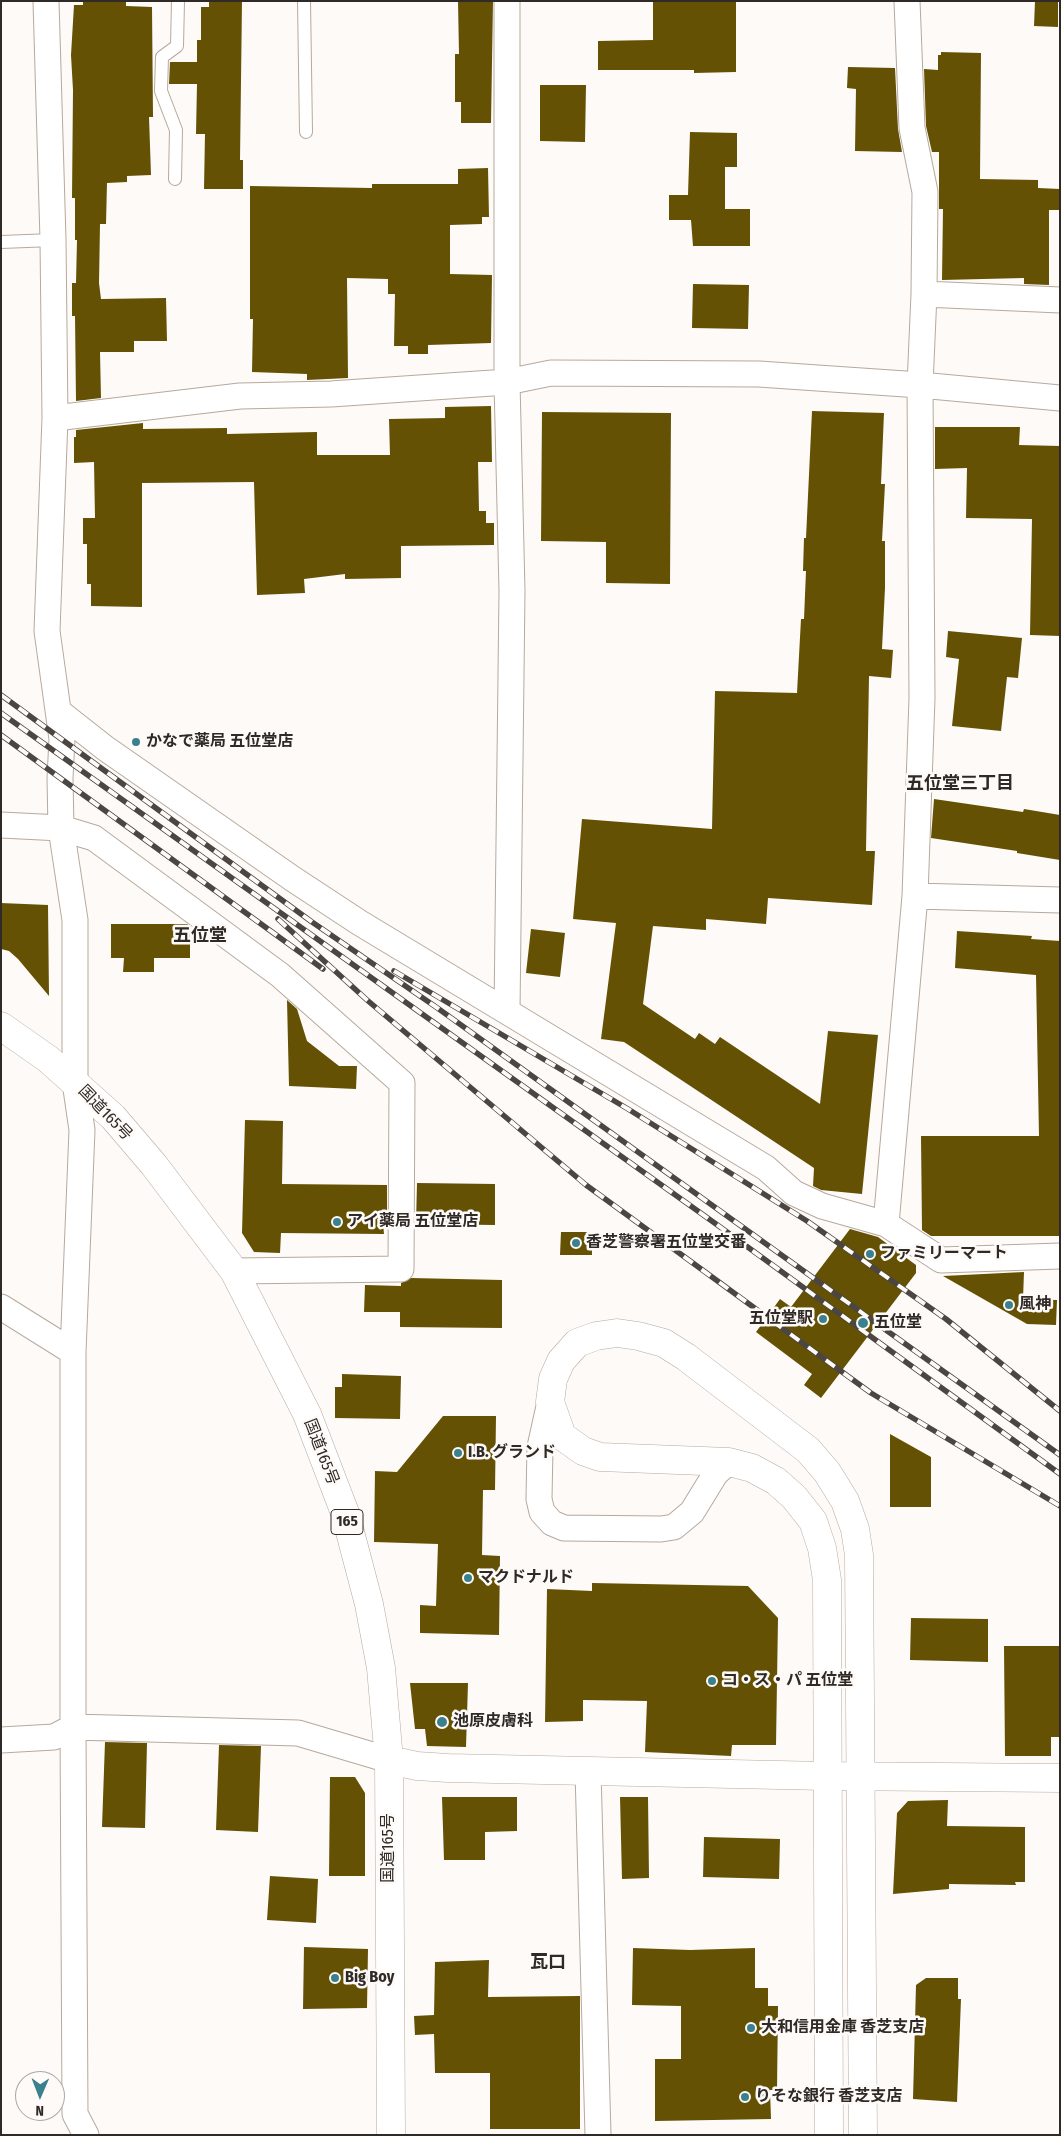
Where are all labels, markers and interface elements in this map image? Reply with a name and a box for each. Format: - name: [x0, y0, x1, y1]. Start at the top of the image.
- place label: かなで薬局 五位堂店: [146, 732, 293, 752]
- marker: かなで薬局 五位堂店: [130, 736, 142, 748]
- district label: 五位堂三丁目: [906, 773, 1014, 795]
- district label: 五位堂: [173, 925, 227, 947]
- street label: 国道165号: [74, 1081, 136, 1145]
- place label: アイ薬局 五位堂店: [347, 1212, 478, 1232]
- marker: アイ薬局 五位堂店: [331, 1216, 343, 1228]
- place label: 香芝警察署五位堂交番: [586, 1233, 746, 1253]
- marker: 香芝警察署五位堂交番: [570, 1237, 582, 1249]
- place label: ファミリーマート: [880, 1244, 1008, 1264]
- marker: ファミリーマート: [864, 1248, 876, 1260]
- place label: 風神: [1019, 1295, 1051, 1315]
- marker: 風神: [1003, 1299, 1015, 1311]
- place label: 五位堂駅: [749, 1309, 813, 1329]
- marker: 五位堂駅: [817, 1313, 829, 1325]
- place label: 五位堂: [874, 1313, 922, 1333]
- marker: 五位堂: [856, 1316, 870, 1330]
- street label: 国道165号: [300, 1416, 342, 1488]
- place label: I.B. グランド: [468, 1443, 556, 1463]
- marker: I.B. グランド: [452, 1447, 464, 1459]
- road number: 165: [331, 1510, 363, 1534]
- place label: マクドナルド: [478, 1568, 574, 1588]
- marker: マクドナルド: [462, 1572, 474, 1584]
- place label: コ・ス・パ 五位堂: [722, 1671, 853, 1691]
- marker: コ・ス・パ 五位堂: [706, 1675, 718, 1687]
- place label: 池原皮膚科: [453, 1712, 533, 1732]
- marker: 池原皮膚科: [435, 1715, 449, 1729]
- street label: 国道165号: [379, 1813, 399, 1883]
- district label: 瓦口: [530, 1952, 566, 1974]
- place label: Big Boy: [345, 1968, 394, 1988]
- marker: Big Boy: [329, 1972, 341, 1984]
- place label: 大和信用金庫 香芝支店: [761, 2018, 924, 2038]
- marker: 大和信用金庫 香芝支店: [745, 2022, 757, 2034]
- north arrow: [15, 2071, 65, 2121]
- place label: りそな銀行 香芝支店: [755, 2087, 902, 2107]
- marker: りそな銀行 香芝支店: [739, 2091, 751, 2103]
- text: N: [35, 2102, 44, 2119]

